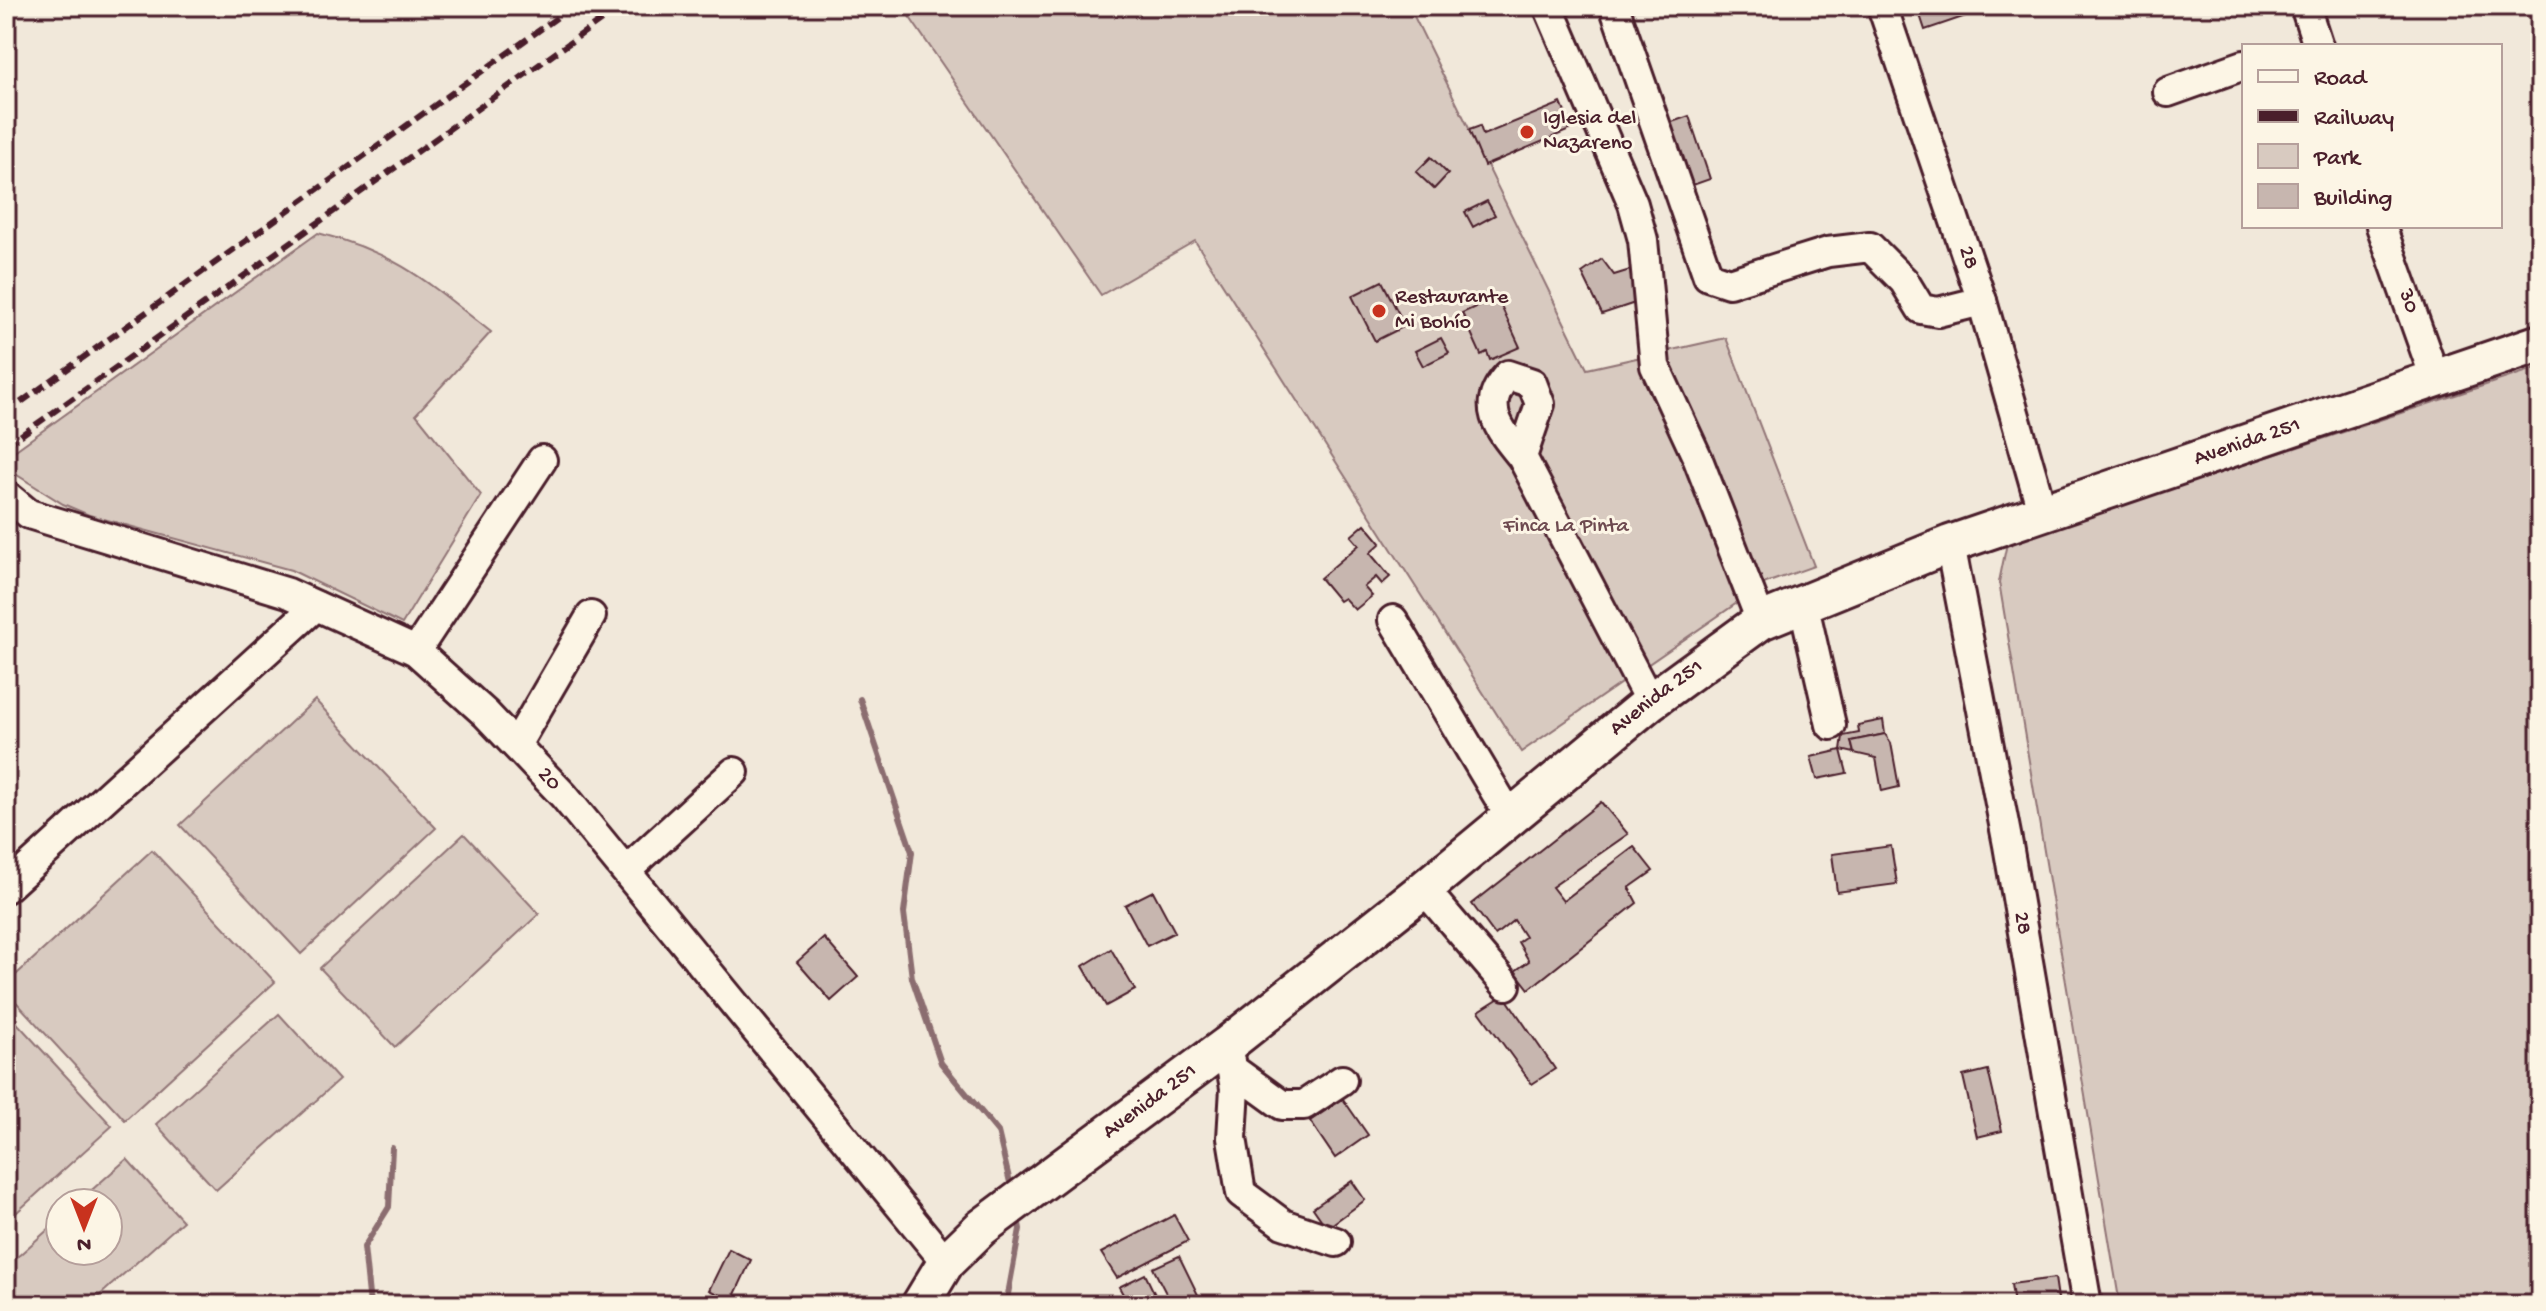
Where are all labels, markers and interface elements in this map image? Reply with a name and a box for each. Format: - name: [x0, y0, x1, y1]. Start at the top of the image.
- legend: [2242, 44, 2502, 228]
- text: Road: [2314, 65, 2368, 94]
- text: Railway: [2314, 105, 2394, 134]
- place label: Iglesia del Nazareno: [1543, 106, 1637, 157]
- marker: Iglesia del Nazareno: [1518, 123, 1536, 141]
- text: Park: [2313, 145, 2362, 174]
- text: Building: [2313, 185, 2392, 214]
- street label: 28: [1951, 243, 1983, 273]
- place label: Restaurante Mi Bohío: [1395, 285, 1509, 336]
- street label: 30: [2391, 285, 2424, 317]
- marker: Restaurante Mi Bohío: [1370, 302, 1388, 320]
- street label: Avenida 251: [2191, 412, 2304, 473]
- park label: Finca La Pinta: [1502, 514, 1629, 540]
- street label: Avenida 251: [1605, 654, 1709, 742]
- street label: 20: [531, 762, 566, 797]
- street label: 28: [2007, 910, 2036, 937]
- street label: Avenida 251: [1098, 1059, 1202, 1146]
- north arrow: [44, 1187, 124, 1267]
- text: N: [77, 1230, 91, 1256]

